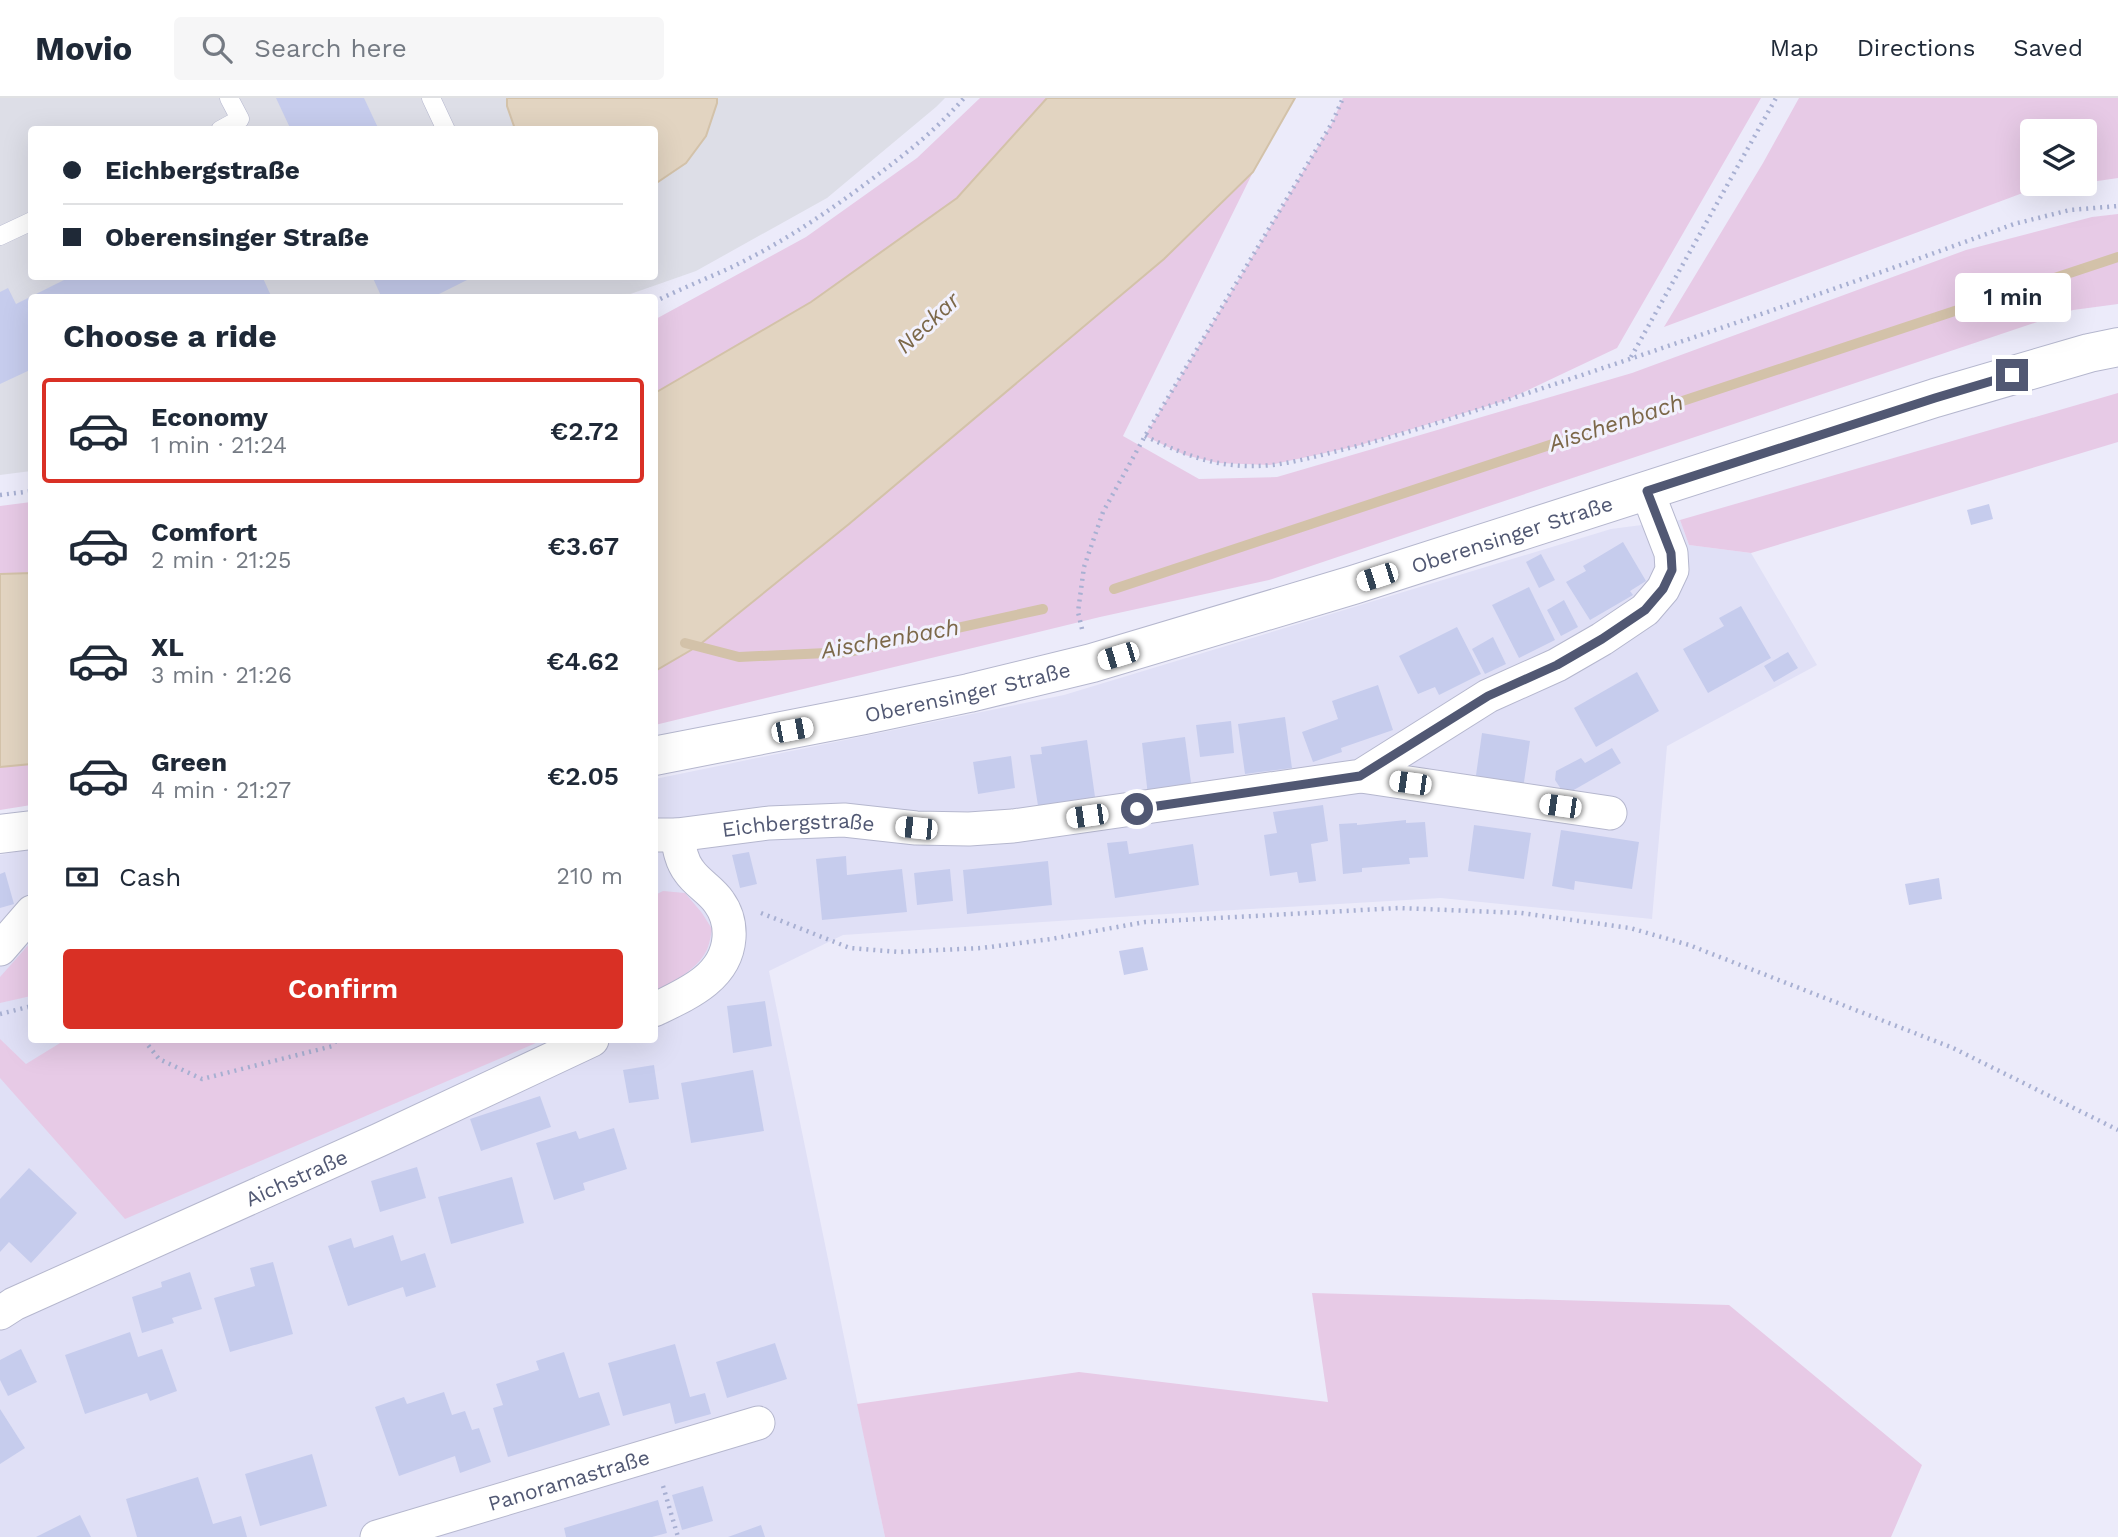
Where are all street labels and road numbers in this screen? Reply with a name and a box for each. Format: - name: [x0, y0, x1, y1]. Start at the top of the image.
- street label: Oberensinger Straße: [1408, 490, 1616, 578]
- street label: Oberensinger Straße: [862, 656, 1073, 727]
- street label: Eichbergstraße: [720, 807, 876, 842]
- street label: Aichstraße: [241, 1143, 351, 1211]
- street label: Panoramastraße: [485, 1444, 652, 1516]

